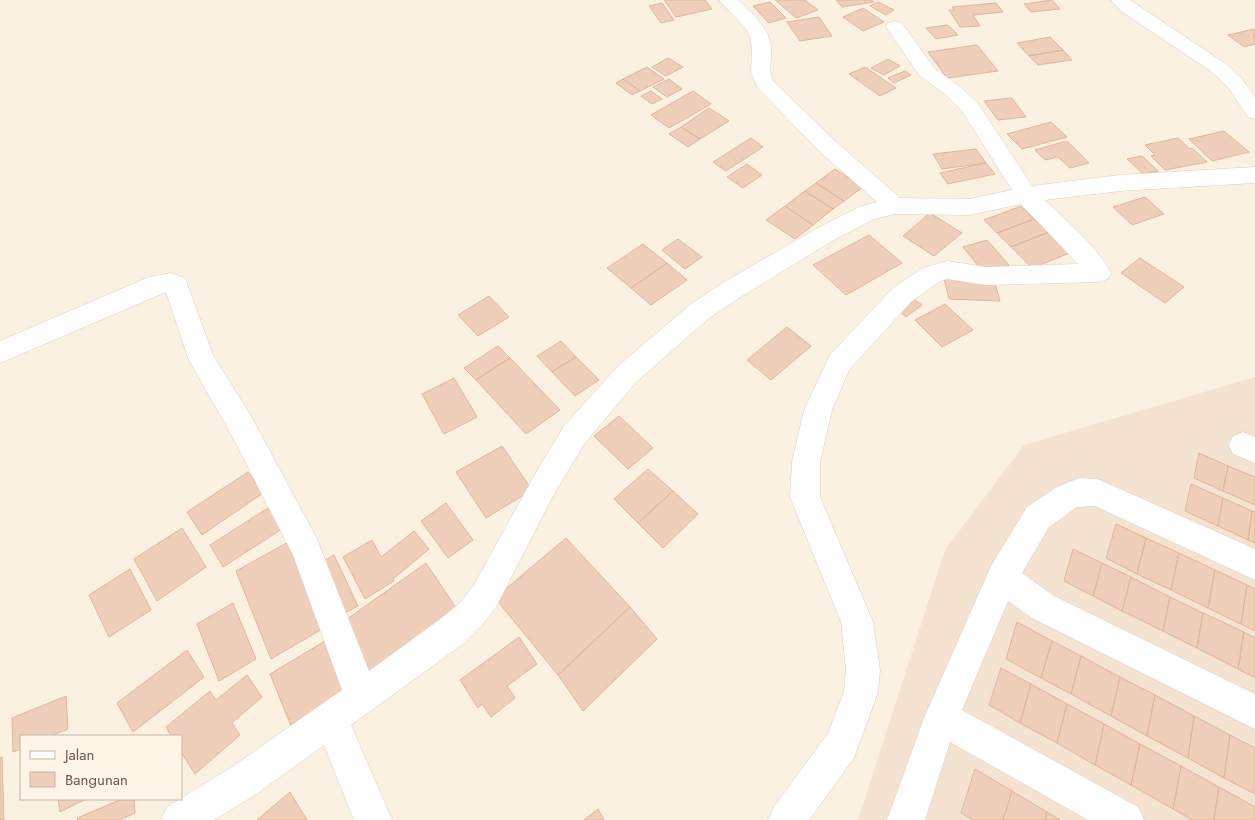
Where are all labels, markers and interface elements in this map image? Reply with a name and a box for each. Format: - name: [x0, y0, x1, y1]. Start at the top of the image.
- legend: [20, 735, 182, 800]
- text: Jalan: [63, 744, 94, 766]
- text: Bangunan: [65, 769, 128, 791]

